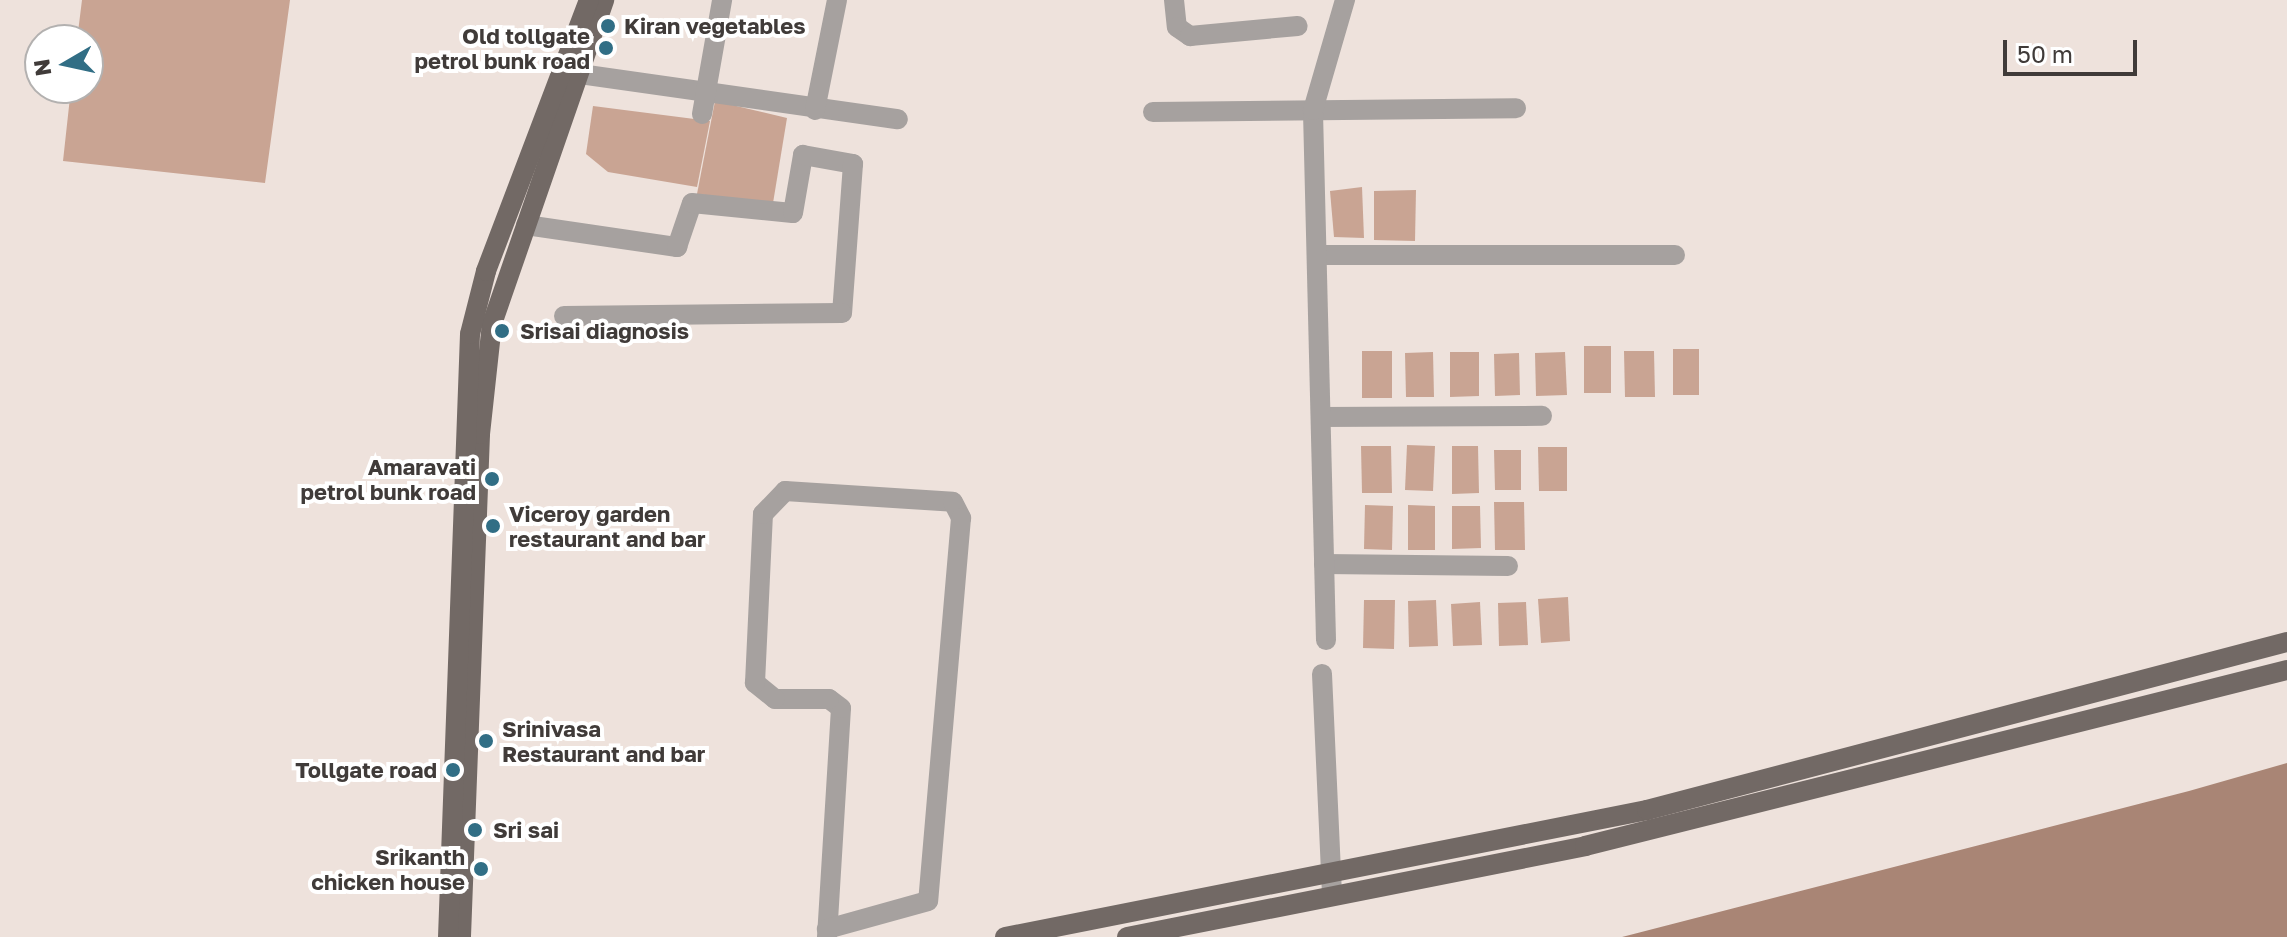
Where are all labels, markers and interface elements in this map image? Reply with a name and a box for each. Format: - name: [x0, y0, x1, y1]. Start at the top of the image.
- place label: Kiran vegetables: [624, 13, 806, 39]
- marker: Kiran vegetables: [599, 17, 617, 35]
- place label: Old tollgate petrol bunk road: [415, 22, 590, 74]
- north arrow: [24, 24, 104, 104]
- scale bar: [2007, 24, 2141, 74]
- marker: Old tollgate petrol bunk road: [597, 39, 615, 57]
- text: 50 m: [2017, 39, 2073, 68]
- text: N: [27, 57, 56, 78]
- place label: Srisai diagnosis: [520, 318, 689, 344]
- marker: Srisai diagnosis: [491, 320, 513, 342]
- place label: Amaravati petrol bunk road: [301, 453, 476, 504]
- marker: Amaravati petrol bunk road: [483, 470, 501, 488]
- place label: Viceroy garden restaurant and bar: [509, 500, 706, 552]
- marker: Viceroy garden restaurant and bar: [484, 517, 502, 535]
- place label: Srinivasa Restaurant and bar: [502, 715, 705, 766]
- marker: Srinivasa Restaurant and bar: [477, 732, 495, 750]
- place label: Tollgate road: [295, 757, 437, 783]
- marker: Tollgate road: [444, 761, 462, 779]
- place label: Sri sai: [493, 817, 559, 843]
- marker: Sri sai: [464, 819, 486, 841]
- place label: Srikanth chicken house: [311, 843, 465, 894]
- marker: Srikanth chicken house: [472, 860, 490, 878]

